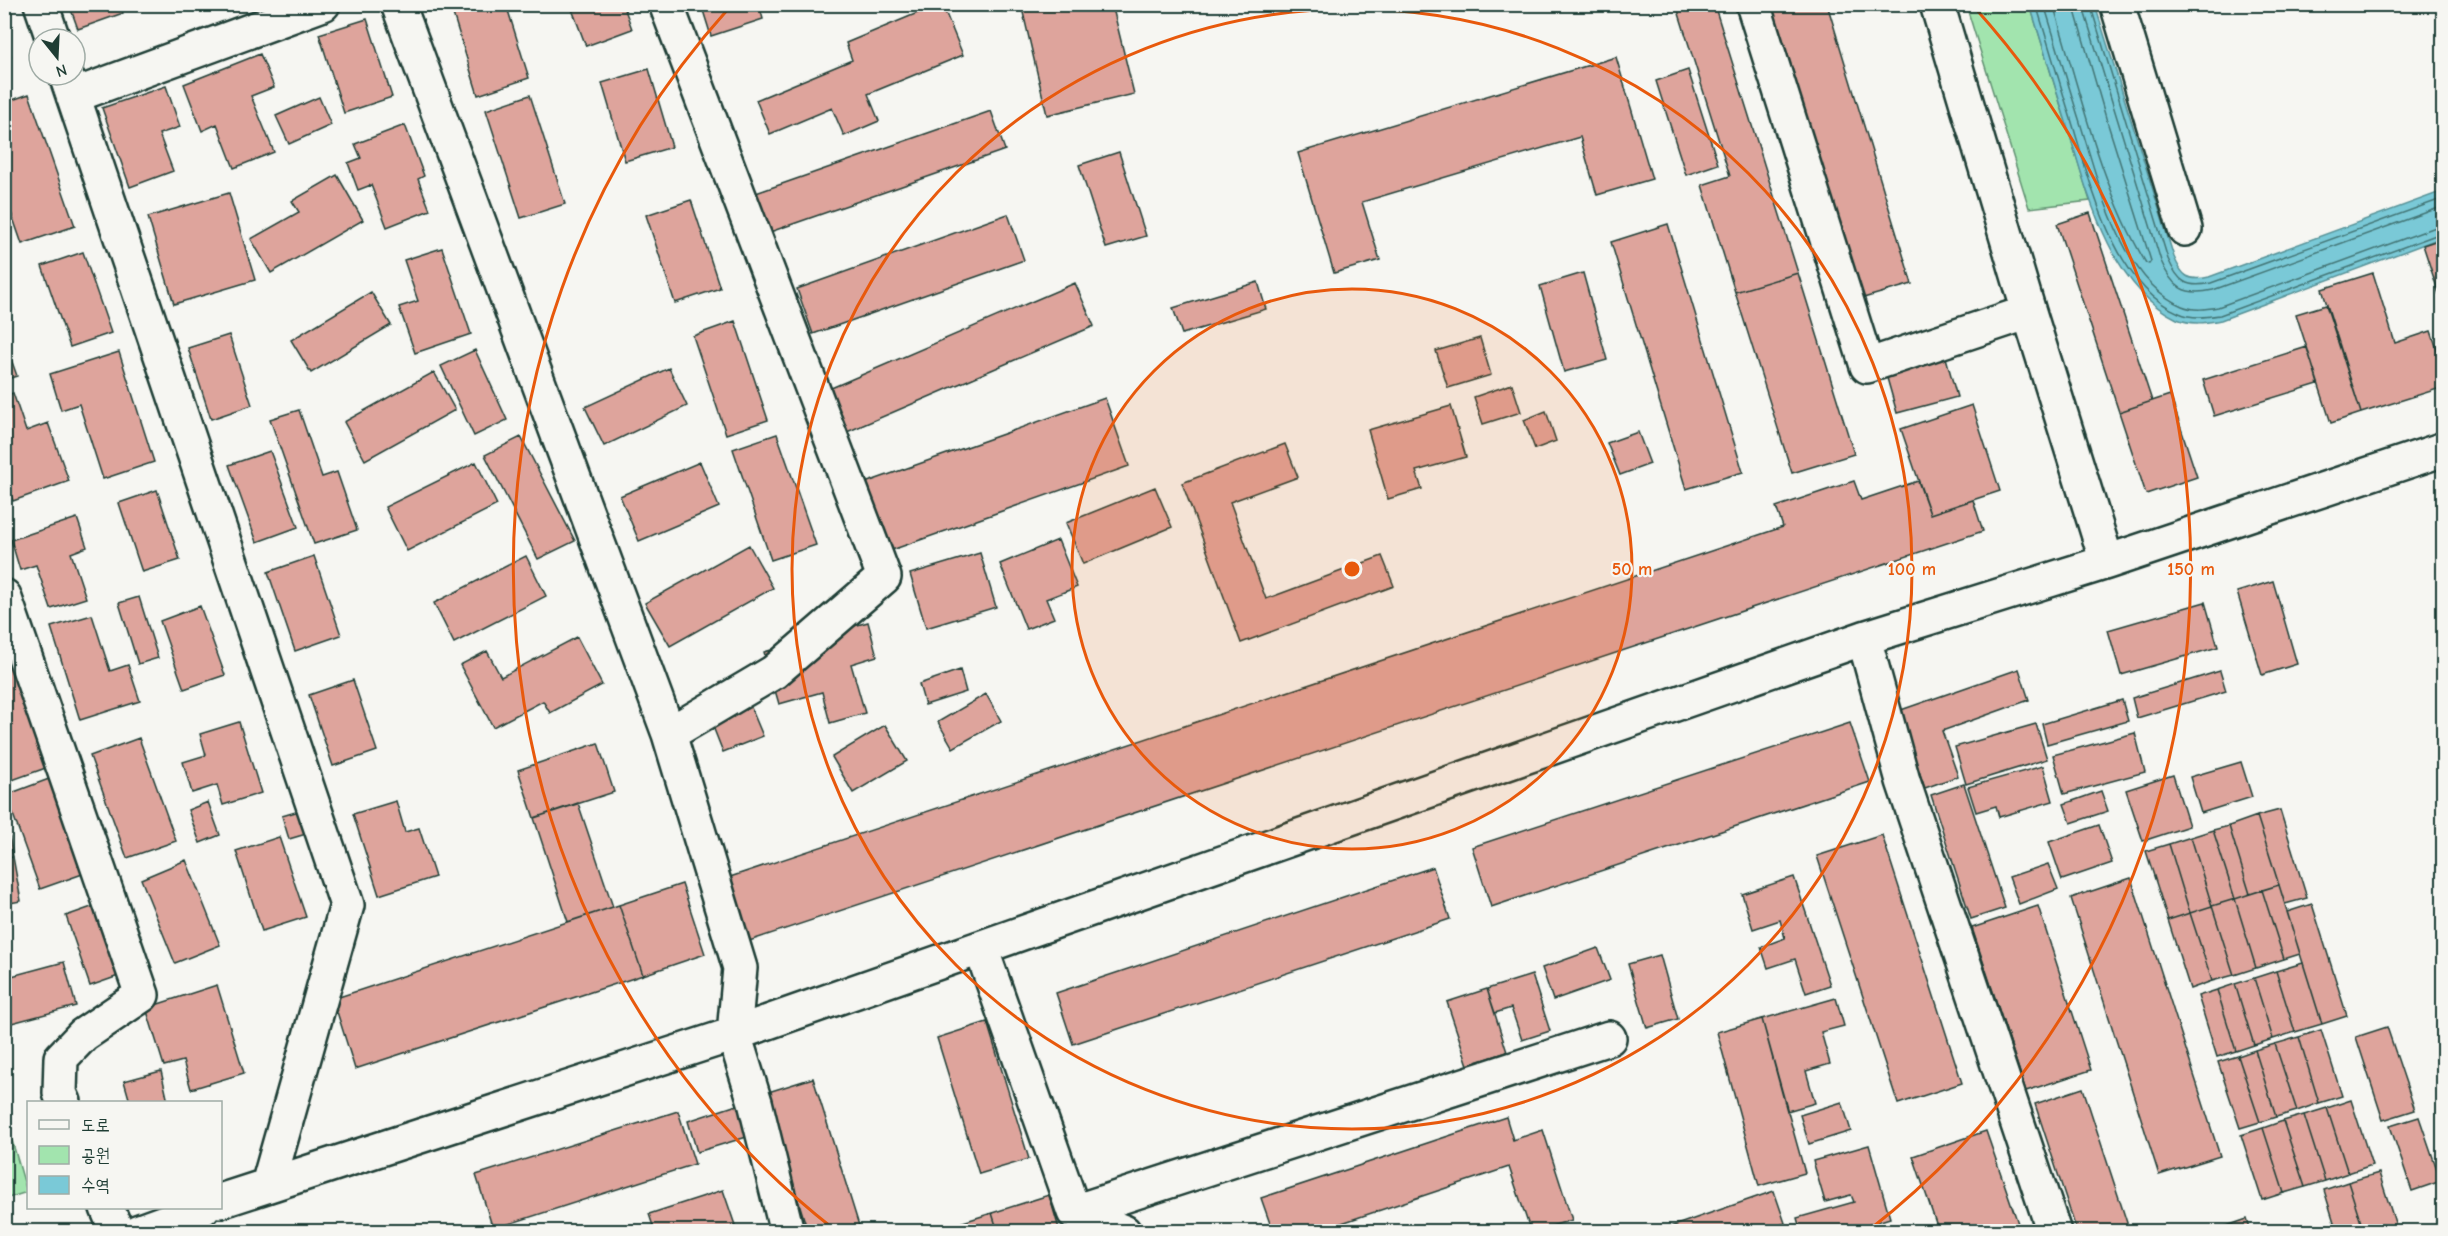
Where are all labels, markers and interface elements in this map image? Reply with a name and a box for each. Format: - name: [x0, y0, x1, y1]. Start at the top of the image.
- north arrow: [27, 27, 87, 87]
- text: N: [54, 60, 69, 80]
- centre of rings: [1342, 559, 1362, 579]
- text: 50 m: [1612, 559, 1652, 580]
- text: 100 m: [1888, 559, 1936, 580]
- text: 150 m: [2167, 559, 2215, 580]
- legend: [27, 1101, 222, 1209]
- text: 도로: [81, 1115, 110, 1136]
- text: 공원: [81, 1145, 110, 1166]
- text: 수역: [81, 1175, 110, 1196]

